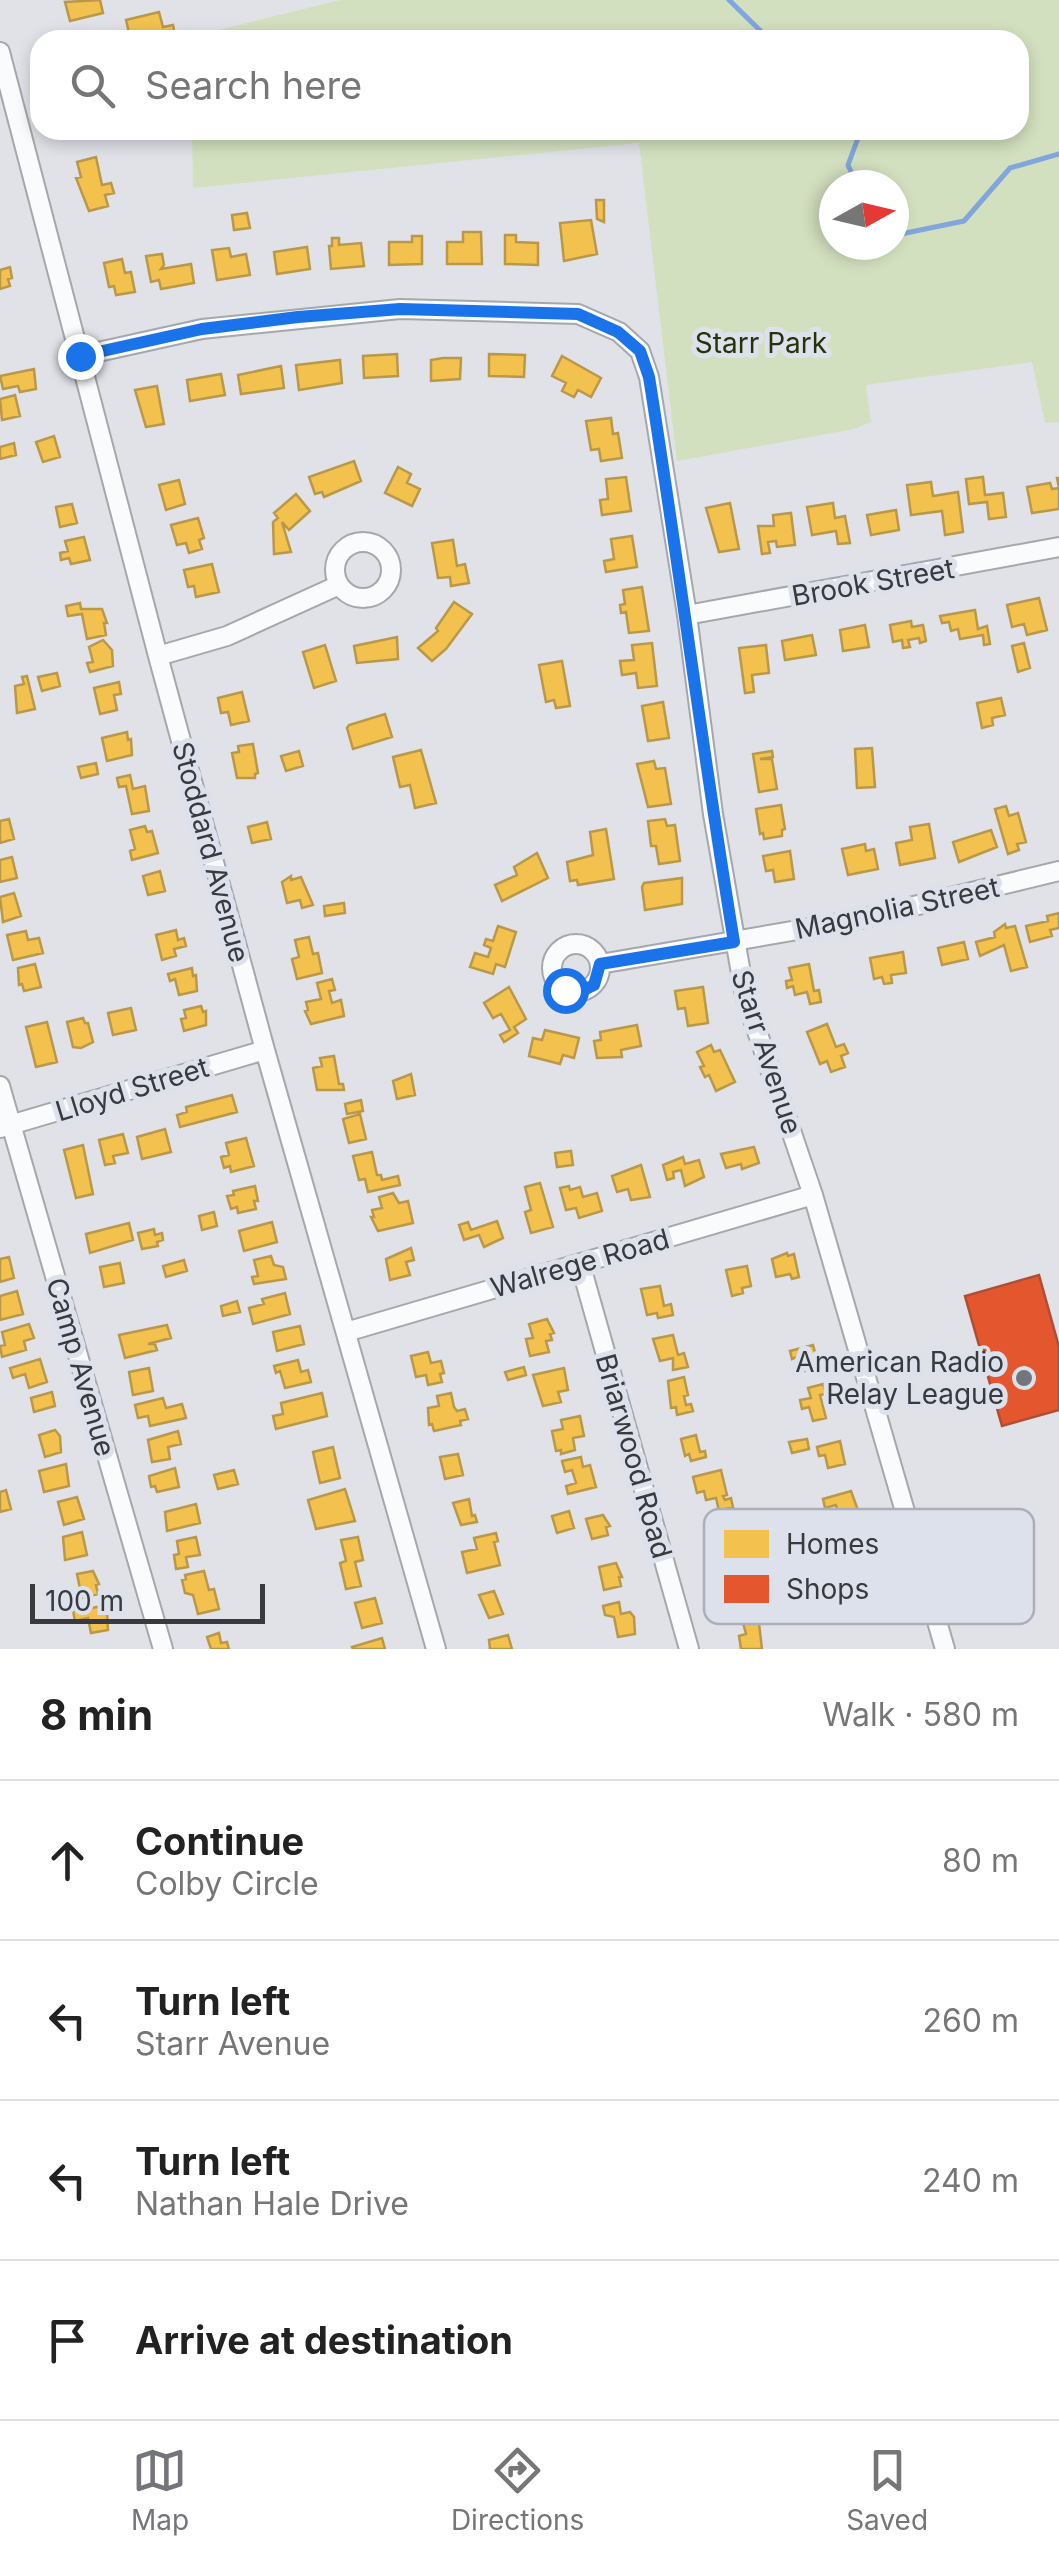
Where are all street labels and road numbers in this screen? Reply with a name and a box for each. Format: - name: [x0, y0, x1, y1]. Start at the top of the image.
- street label: Brook Street: [789, 551, 957, 613]
- street label: Stoddard Avenue: [165, 738, 257, 966]
- street label: Magnolia Street: [792, 870, 1002, 946]
- street label: Starr Avenue: [724, 966, 810, 1138]
- street label: Lloyd Street: [51, 1050, 213, 1128]
- street label: Walrege Road: [487, 1221, 673, 1305]
- street label: Camp Avenue: [39, 1274, 123, 1460]
- street label: Briarwood Road: [589, 1350, 679, 1562]

